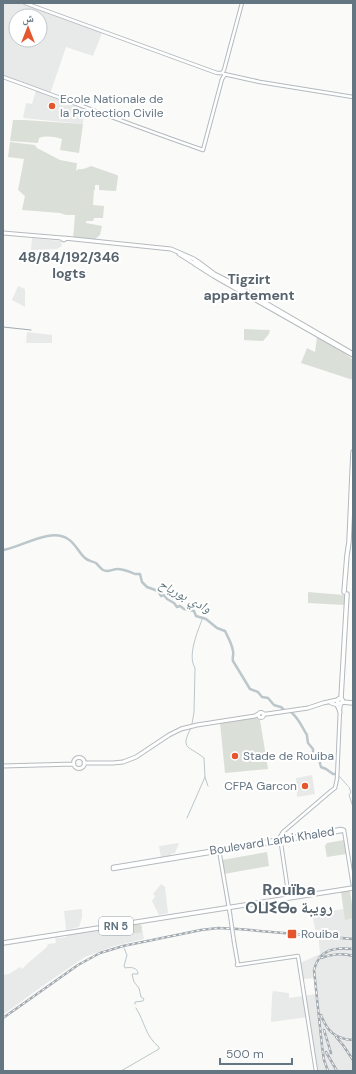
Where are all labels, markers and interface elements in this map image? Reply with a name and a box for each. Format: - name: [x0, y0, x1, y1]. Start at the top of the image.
- north arrow: [8, 8, 48, 48]
- text: ش: [22, 11, 34, 26]
- place label: Ecole Nationale de la Protection Civile: [60, 91, 164, 121]
- marker: Ecole Nationale de la Protection Civile: [47, 101, 57, 111]
- district label: 48/84/192/346 logts: [18, 248, 120, 282]
- district label: Tigzirt appartement: [203, 270, 295, 304]
- water label: وادي بورياح: [155, 575, 214, 619]
- place label: Stade de Rouiba: [243, 748, 334, 764]
- marker: Stade de Rouiba: [230, 751, 240, 761]
- place label: CFPA Garcon: [224, 778, 297, 794]
- marker: CFPA Garcon: [300, 781, 310, 791]
- street label: Boulevard Larbi Khaled: [208, 823, 336, 859]
- district label: Rouïba ⵔⵡⵉⴱⴰ رويبة: [245, 879, 333, 918]
- road number: RN 5: [99, 917, 133, 935]
- place label: Rouiba: [301, 926, 339, 942]
- marker: Rouiba: [286, 928, 298, 940]
- scale bar: [220, 1040, 292, 1066]
- text: 500 m: [226, 1046, 264, 1062]

